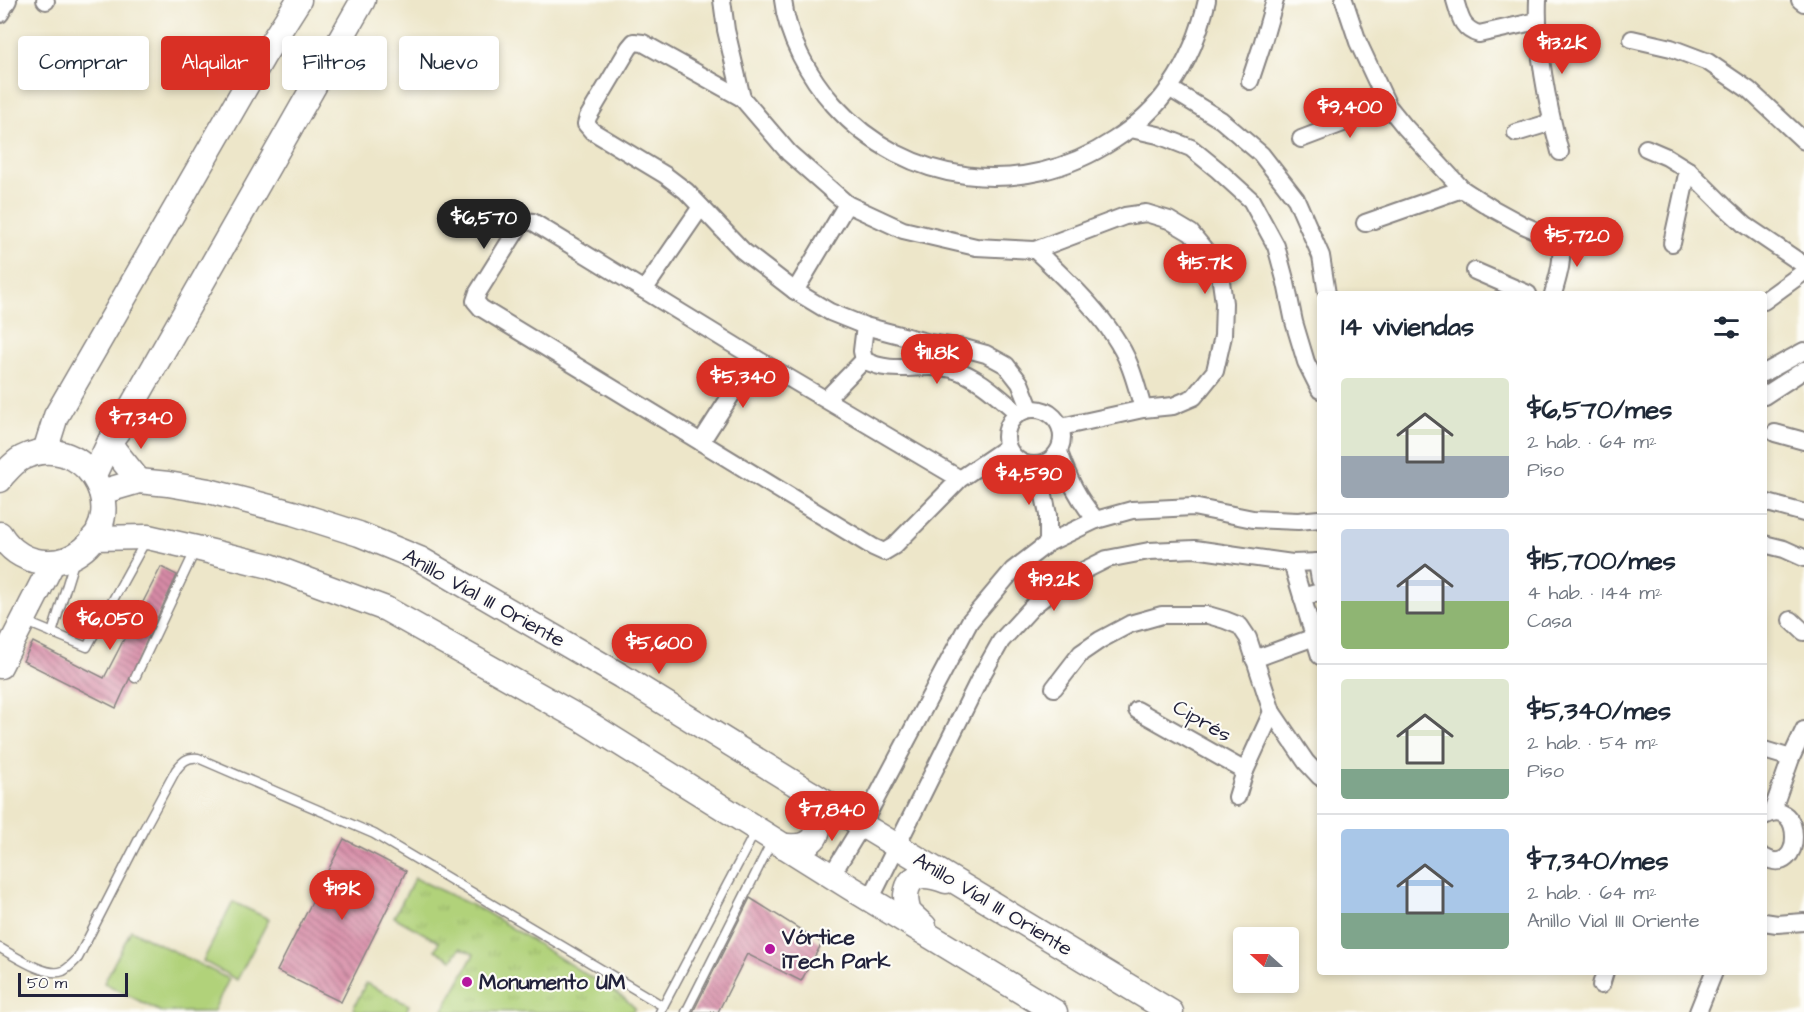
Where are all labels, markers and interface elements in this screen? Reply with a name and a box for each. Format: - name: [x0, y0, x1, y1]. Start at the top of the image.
- pin: $13.2K: [1513, 24, 1611, 75]
- text: $13.2K: [1537, 29, 1587, 57]
- chip: Comprar: [18, 36, 149, 90]
- chip: Alquilar: [161, 36, 270, 90]
- chip: Filtros: [282, 36, 387, 90]
- chip: Nuevo: [399, 36, 499, 90]
- pin: $9,400: [1301, 88, 1399, 139]
- text: $9,400: [1318, 93, 1382, 121]
- pin: $6,570: [435, 199, 533, 250]
- text: $6,570: [451, 204, 517, 232]
- pin: $5,720: [1528, 217, 1626, 268]
- text: $5,720: [1544, 222, 1610, 250]
- pin: $15.7K: [1156, 244, 1254, 295]
- text: $15.7K: [1177, 249, 1233, 277]
- text: 14 viviendas: [1341, 309, 1474, 345]
- icon: filters: [1710, 311, 1743, 344]
- pin: $11.8K: [888, 334, 986, 385]
- text: $11.8K: [915, 339, 959, 367]
- pin: $5,340: [694, 358, 792, 409]
- text: $5,340: [710, 363, 776, 391]
- text: $6,570/mes: [1527, 392, 1672, 428]
- pin: $7,340: [92, 399, 190, 450]
- icon: home: [1389, 402, 1461, 474]
- text: $7,340: [109, 404, 173, 432]
- text: 2 hab. · 64 m²: [1527, 428, 1657, 456]
- pin: $4,590: [980, 455, 1078, 506]
- text: Piso: [1527, 456, 1564, 484]
- text: $4,590: [996, 460, 1062, 488]
- street label: Anillo Vial III Oriente: [398, 541, 570, 655]
- text: $15,700/mes: [1527, 543, 1676, 579]
- icon: home: [1389, 553, 1461, 625]
- pin: $19.2K: [1005, 561, 1103, 612]
- text: $19.2K: [1028, 566, 1080, 594]
- text: 4 hab. · 144 m²: [1527, 579, 1662, 607]
- pin: $6,050: [61, 600, 159, 651]
- text: $6,050: [77, 605, 143, 633]
- text: Casa: [1527, 607, 1572, 635]
- pin: $5,600: [610, 624, 708, 675]
- text: $5,600: [626, 629, 692, 657]
- street label: Ciprés: [1167, 693, 1237, 750]
- text: $5,340/mes: [1527, 693, 1671, 729]
- icon: home: [1389, 703, 1461, 775]
- text: 2 hab. · 54 m²: [1527, 729, 1658, 757]
- text: Piso: [1527, 757, 1564, 785]
- pin: $7,840: [783, 791, 881, 842]
- text: $7,840: [799, 796, 865, 824]
- text: $7,340/mes: [1527, 843, 1669, 879]
- street label: Anillo Vial III Oriente: [908, 845, 1078, 963]
- icon: home: [1389, 853, 1461, 925]
- pin: $19K: [306, 870, 378, 921]
- text: $19K: [323, 875, 361, 903]
- text: 2 hab. · 64 m²: [1527, 879, 1657, 907]
- text: Anillo Vial III Oriente: [1527, 907, 1700, 935]
- place label: Vórtice iTech Park: [781, 923, 890, 976]
- north arrow: [1233, 927, 1299, 993]
- map controls: [1233, 927, 1299, 993]
- marker: Vórtice iTech Park: [763, 942, 777, 956]
- place label: Monumento UM: [479, 968, 626, 997]
- scale bar: [18, 970, 128, 998]
- text: 50 m: [27, 972, 67, 994]
- marker: Monumento UM: [460, 975, 474, 989]

